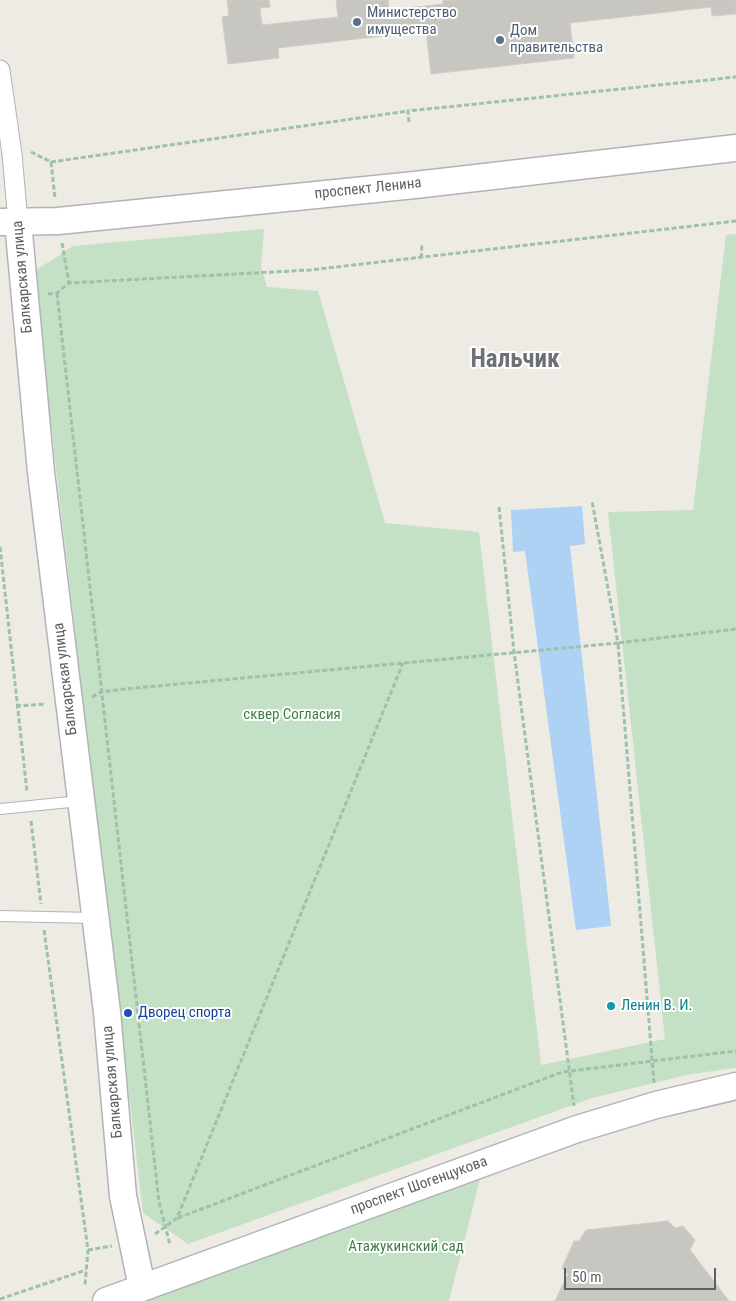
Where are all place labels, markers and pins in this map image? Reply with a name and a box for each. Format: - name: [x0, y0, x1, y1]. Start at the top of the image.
- place label: Министерство имущества: [367, 4, 457, 39]
- marker: Министерство имущества: [351, 16, 363, 28]
- place label: Дом правительства: [510, 22, 603, 57]
- marker: Дом правительства: [494, 34, 506, 46]
- place label: Ленин В. И.: [621, 997, 692, 1015]
- marker: Ленин В. И.: [605, 1000, 617, 1012]
- place label: Дворец спорта: [138, 1004, 231, 1022]
- marker: Дворец спорта: [122, 1007, 134, 1019]

